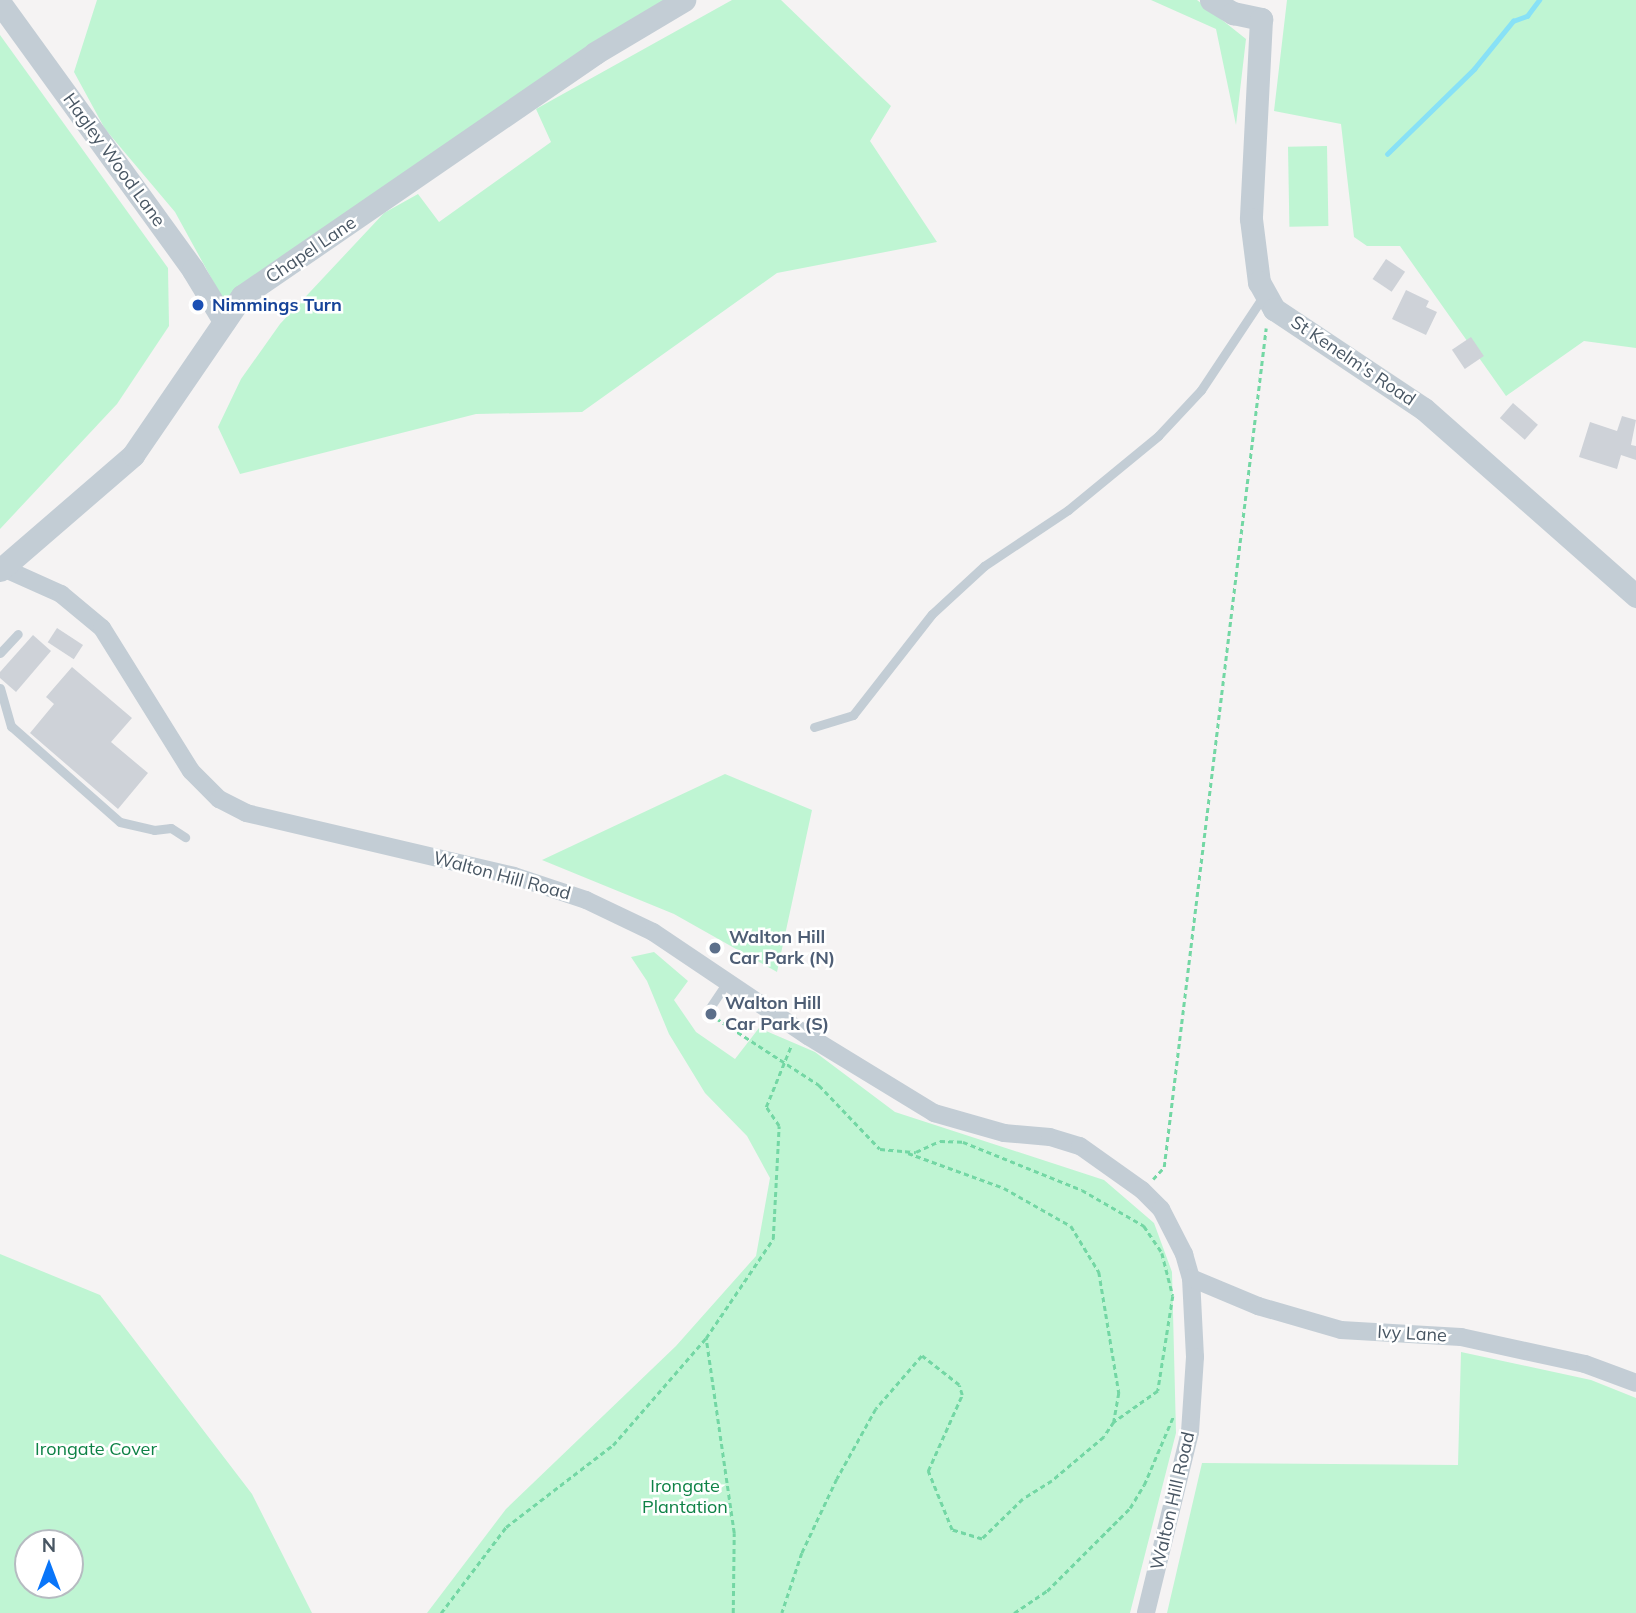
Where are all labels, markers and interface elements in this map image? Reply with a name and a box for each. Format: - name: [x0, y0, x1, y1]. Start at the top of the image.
- street label: Hagley Wood Lane: [58, 89, 170, 231]
- street label: Chapel Lane: [262, 212, 360, 288]
- place label: Nimmings Turn: [212, 294, 342, 316]
- marker: Nimmings Turn: [190, 297, 206, 313]
- street label: St Kenelm's Road: [1287, 311, 1419, 411]
- street label: Walton Hill Road: [431, 847, 573, 905]
- place label: Walton Hill Car Park (N): [729, 927, 835, 970]
- marker: Walton Hill Car Park (N): [707, 940, 723, 956]
- place label: Walton Hill Car Park (S): [725, 993, 829, 1036]
- marker: Walton Hill Car Park (S): [703, 1006, 719, 1022]
- street label: Ivy Lane: [1377, 1321, 1447, 1347]
- street label: Walton Hill Road: [1147, 1430, 1199, 1572]
- park label: Irongate Cover: [35, 1438, 157, 1460]
- park label: Irongate Plantation: [642, 1476, 728, 1518]
- north arrow: [14, 1529, 84, 1599]
- text: N: [42, 1533, 56, 1557]

